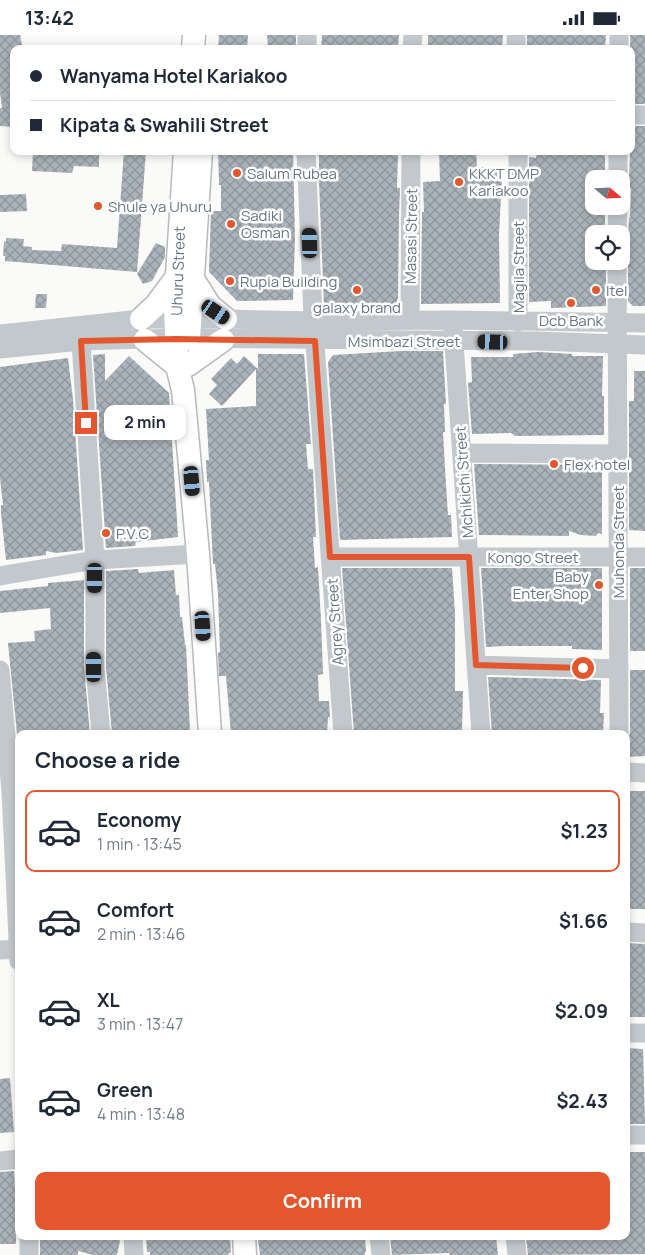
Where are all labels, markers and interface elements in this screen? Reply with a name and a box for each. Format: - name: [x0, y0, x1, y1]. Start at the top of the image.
- text: 13:42: [25, 5, 74, 31]
- text: Wanyama Hotel Kariakoo: [60, 63, 287, 89]
- text: Kipata & Swahili Street: [60, 112, 269, 138]
- place label: Salum Rubea: [247, 163, 337, 184]
- place label: KKKT DMP Kariakoo: [469, 163, 539, 201]
- marker: Salum Rubea: [231, 167, 243, 179]
- north arrow: [585, 170, 630, 215]
- map controls: [585, 170, 630, 270]
- marker: KKKT DMP Kariakoo: [453, 176, 465, 188]
- street label: Masasi Street: [400, 188, 422, 284]
- place label: Shule ya Uhuru: [108, 196, 212, 217]
- marker: Shule ya Uhuru: [92, 200, 104, 212]
- place label: Sadiki Osman: [241, 205, 290, 243]
- marker: Sadiki Osman: [225, 218, 237, 230]
- street label: Magila Street: [508, 221, 529, 313]
- button: locate: [585, 225, 630, 270]
- street label: Uhuru Street: [166, 226, 190, 316]
- car: [301, 228, 318, 258]
- place label: Rupia Building: [240, 271, 337, 292]
- marker: Rupia Building: [224, 275, 236, 287]
- place label: Itel: [606, 280, 627, 301]
- marker: galaxy brand: [351, 284, 363, 296]
- marker: Itel: [590, 284, 602, 296]
- car: [199, 297, 232, 327]
- place label: galaxy brand: [313, 297, 401, 318]
- marker: Dcb Bank: [565, 297, 577, 309]
- place label: Dcb Bank: [539, 310, 604, 331]
- street label: Msimbazi Street: [348, 331, 460, 352]
- car: [477, 334, 508, 350]
- callout: 2 min: [104, 405, 186, 441]
- text: 2 min: [124, 411, 166, 433]
- route end: [75, 412, 97, 434]
- street label: Mchikichi Street: [450, 425, 478, 539]
- place label: Flex hotel: [564, 454, 630, 475]
- marker: Flex hotel: [548, 458, 560, 470]
- car: [183, 465, 200, 497]
- street label: Muhonda Street: [608, 486, 629, 598]
- place label: P.V.C: [116, 523, 149, 544]
- marker: P.V.C: [100, 527, 112, 539]
- street label: Kongo Street: [488, 547, 578, 568]
- car: [87, 563, 102, 593]
- place label: Baby Enter Shop: [513, 566, 589, 604]
- street label: Agrey Street: [321, 578, 349, 666]
- marker: Baby Enter Shop: [593, 579, 605, 591]
- car: [194, 611, 211, 641]
- car: [86, 652, 101, 682]
- route start: [572, 657, 594, 679]
- text: Choose a ride: [35, 745, 180, 775]
- text: Economy: [97, 807, 181, 833]
- icon: car: [37, 809, 82, 854]
- text: $1.23: [560, 818, 608, 844]
- text: 1 min · 13:45: [97, 833, 182, 855]
- text: Comfort: [97, 897, 174, 923]
- icon: car: [37, 899, 82, 944]
- text: $1.66: [559, 908, 608, 934]
- text: 2 min · 13:46: [97, 923, 185, 945]
- text: XL: [97, 987, 120, 1013]
- icon: car: [37, 989, 82, 1034]
- text: $2.09: [555, 998, 608, 1024]
- text: 3 min · 13:47: [97, 1013, 183, 1035]
- text: Green: [97, 1077, 153, 1103]
- icon: car: [37, 1079, 82, 1124]
- text: $2.43: [556, 1088, 608, 1114]
- text: 4 min · 13:48: [97, 1103, 185, 1125]
- button: Confirm: [35, 1172, 610, 1230]

